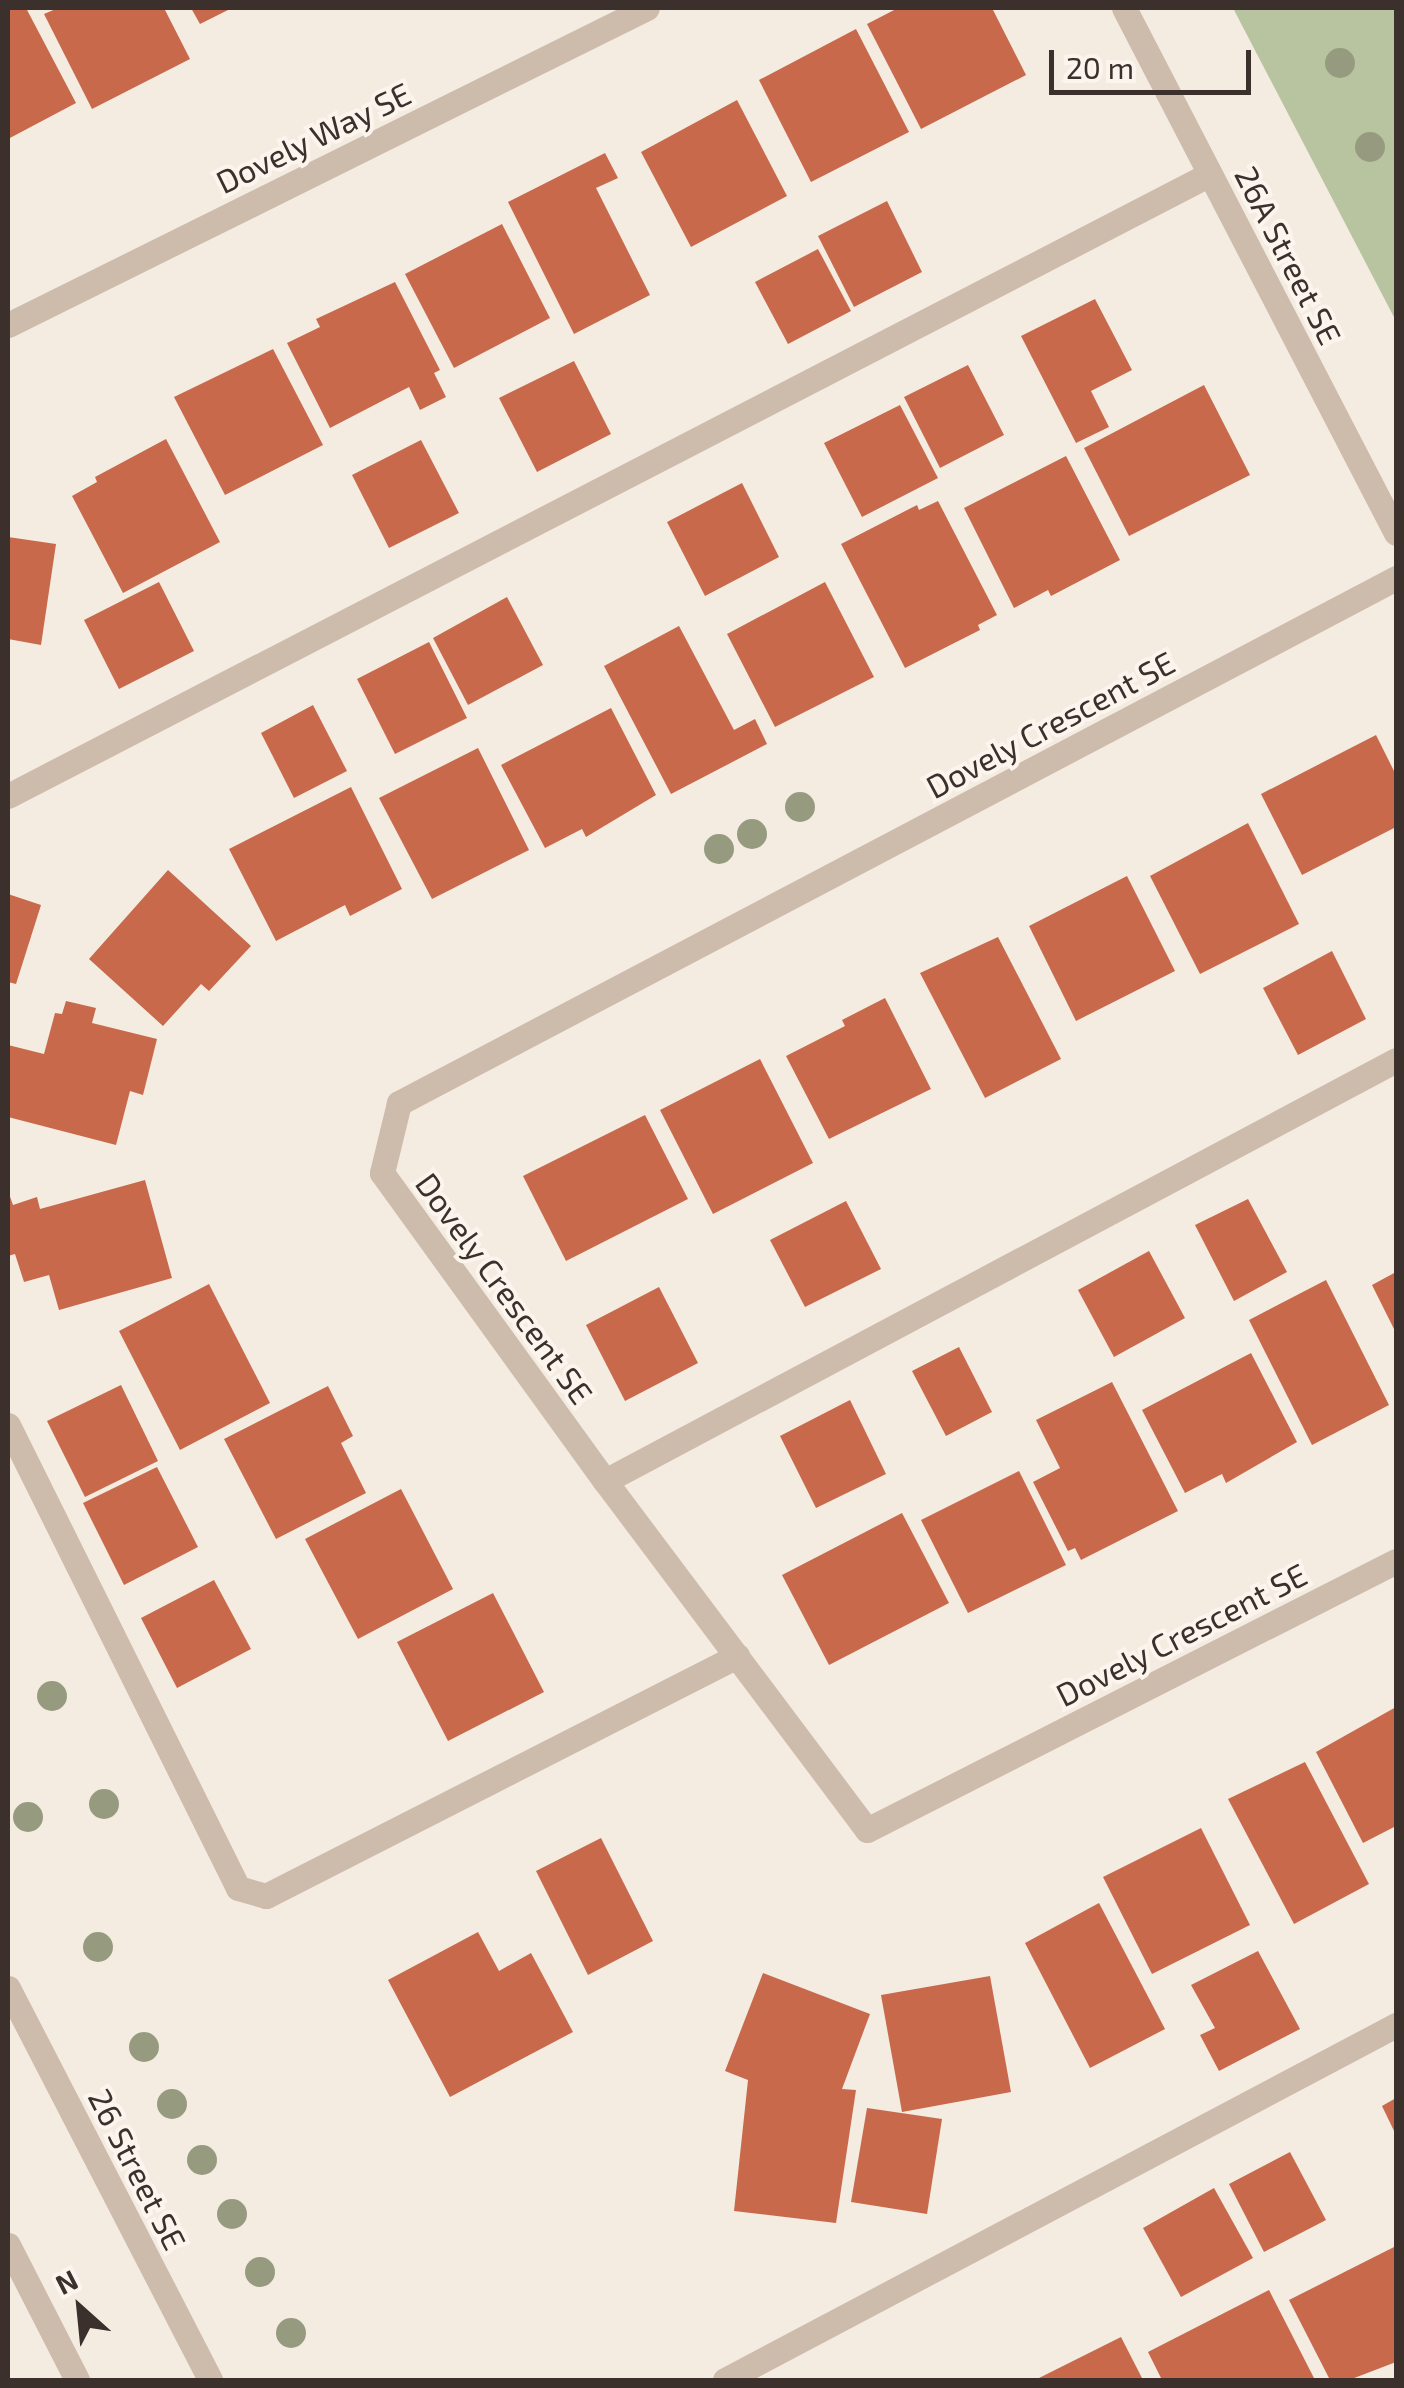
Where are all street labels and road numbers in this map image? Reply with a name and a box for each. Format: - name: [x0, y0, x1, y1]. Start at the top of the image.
- street label: Dovely Way SE: [209, 73, 417, 201]
- street label: 26A Street SE: [1228, 159, 1350, 351]
- street label: Dovely Crescent SE: [919, 642, 1181, 806]
- street label: Dovely Crescent SE: [408, 1165, 602, 1411]
- street label: Dovely Crescent SE: [1049, 1554, 1313, 1714]
- street label: 26 Street SE: [81, 2082, 195, 2256]

